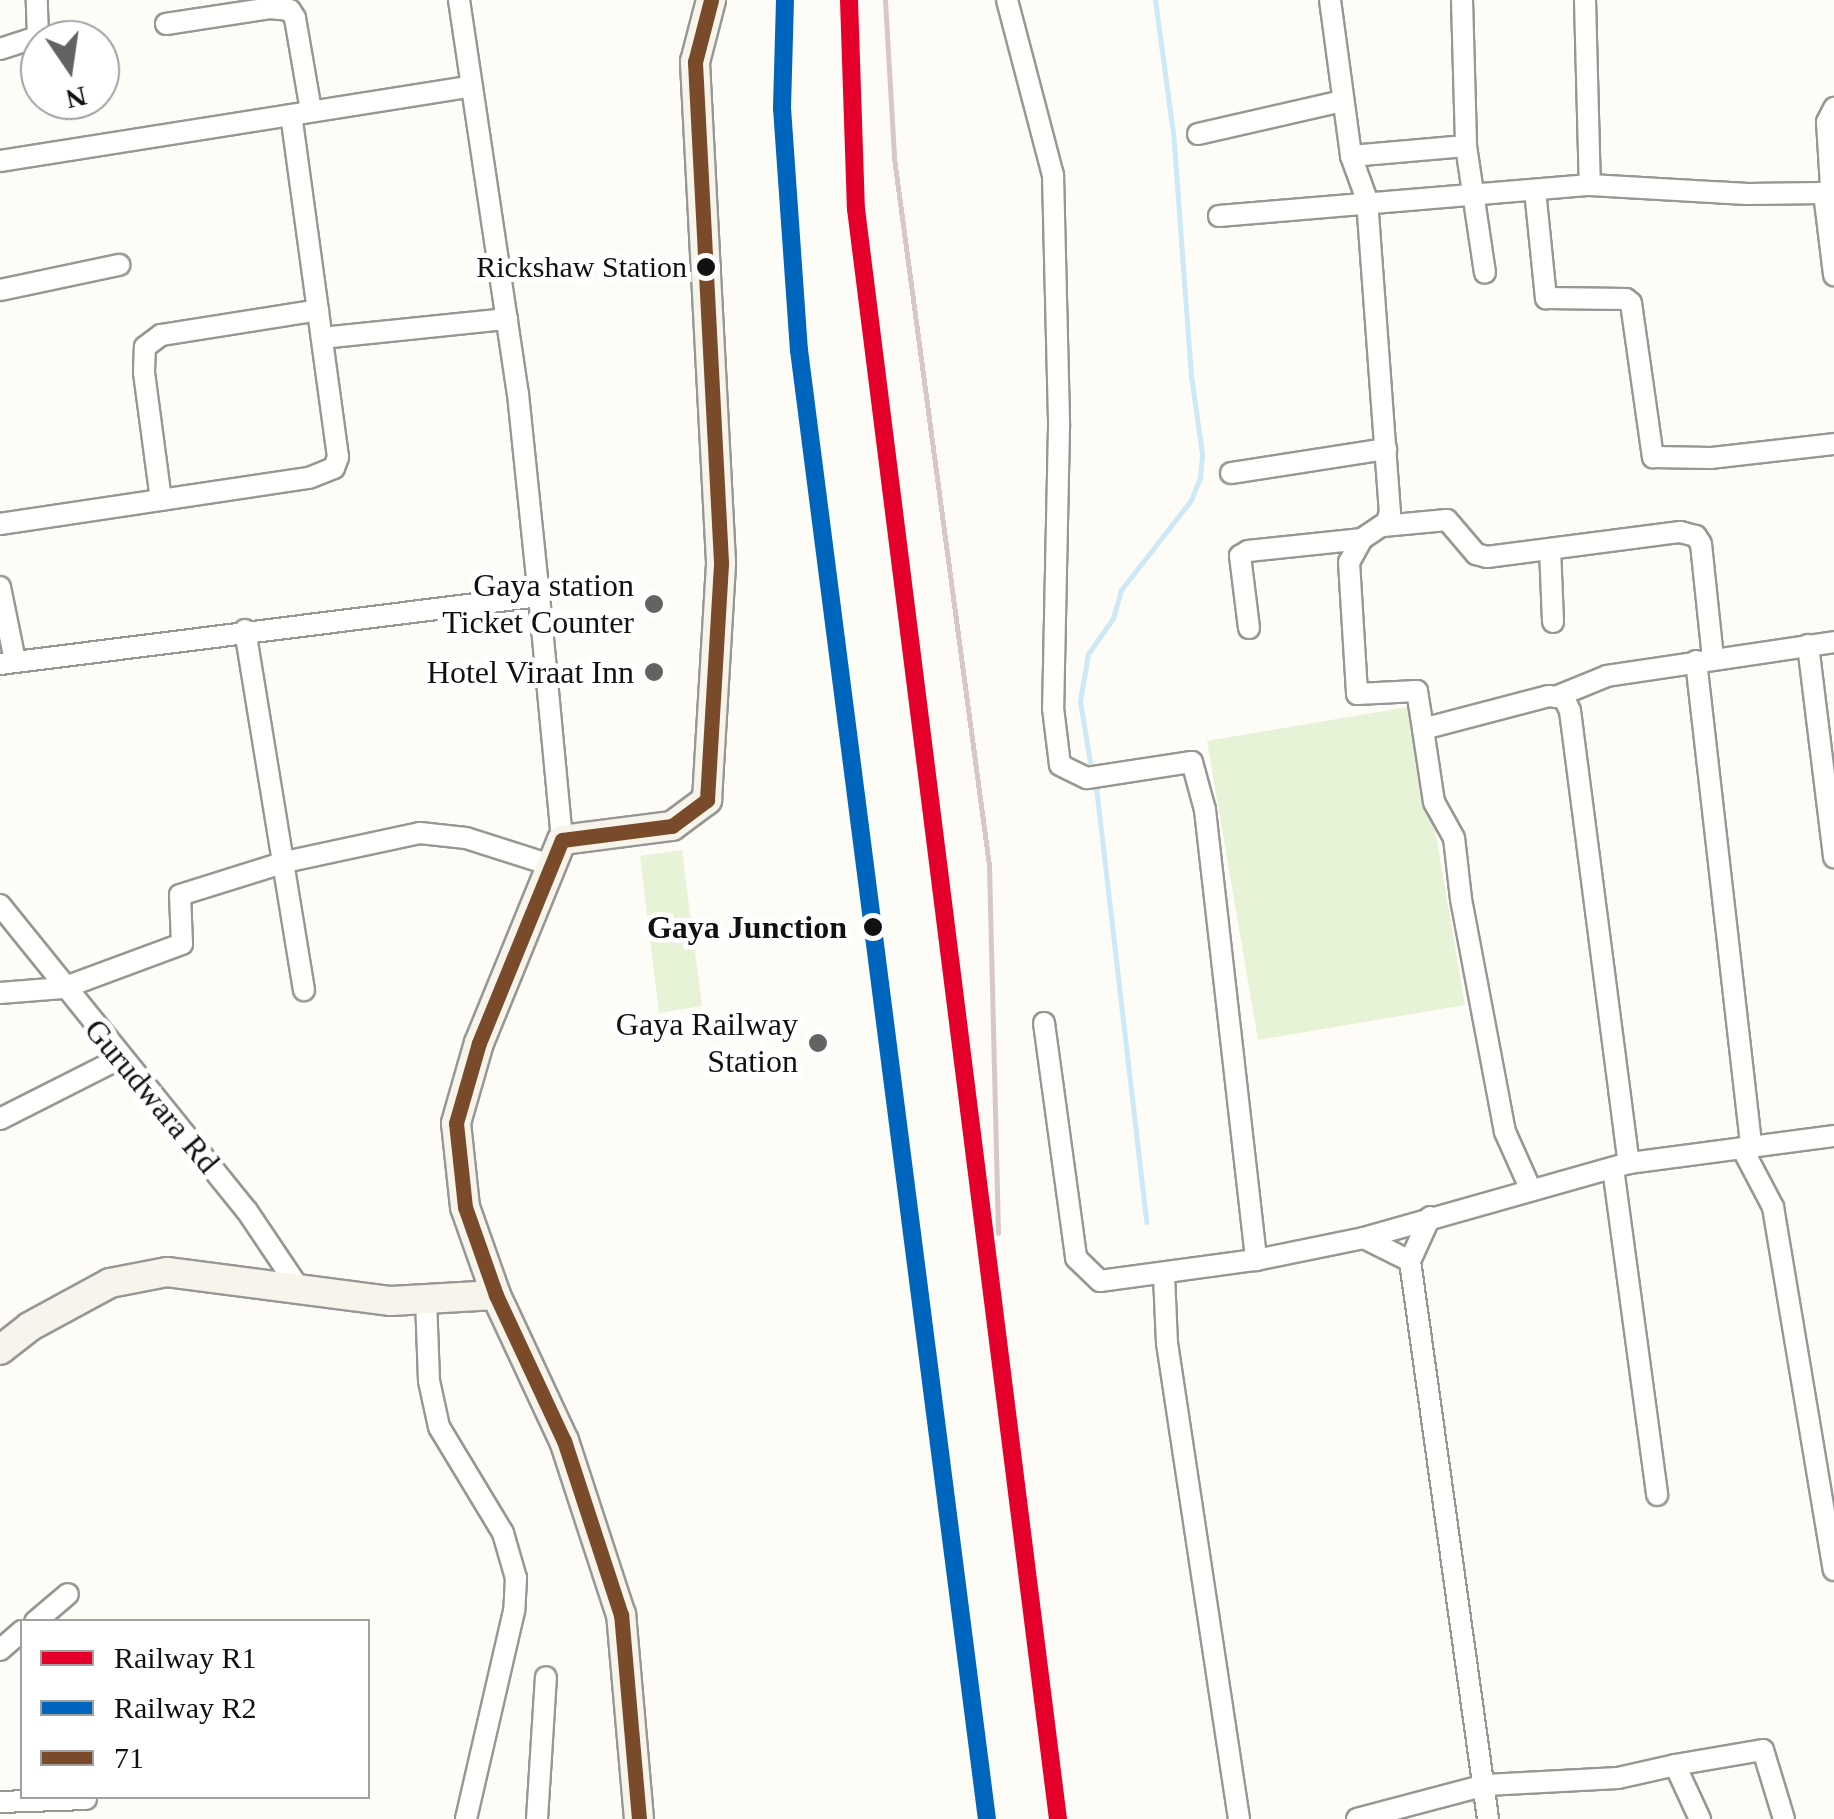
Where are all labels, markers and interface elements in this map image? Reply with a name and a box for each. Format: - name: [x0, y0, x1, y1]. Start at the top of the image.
- north arrow: [20, 20, 120, 120]
- text: N: [63, 80, 90, 115]
- place label: Rickshaw Station: [476, 249, 687, 285]
- marker: Rickshaw Station: [696, 257, 716, 277]
- place label: Gaya station Ticket Counter: [442, 567, 634, 642]
- marker: Gaya station Ticket Counter: [643, 593, 665, 615]
- place label: Hotel Viraat Inn: [426, 653, 634, 691]
- marker: Hotel Viraat Inn: [643, 661, 665, 683]
- place label: Gaya Junction: [647, 908, 847, 946]
- marker: Gaya Junction: [856, 910, 890, 944]
- place label: Gaya Railway Station: [616, 1006, 798, 1081]
- street label: Gurudwara Rd: [76, 1011, 228, 1181]
- marker: Gaya Railway Station: [807, 1032, 829, 1054]
- legend: [20, 1619, 370, 1799]
- text: Railway R1: [114, 1641, 257, 1674]
- text: Railway R2: [114, 1691, 257, 1724]
- text: 71: [114, 1741, 144, 1774]

